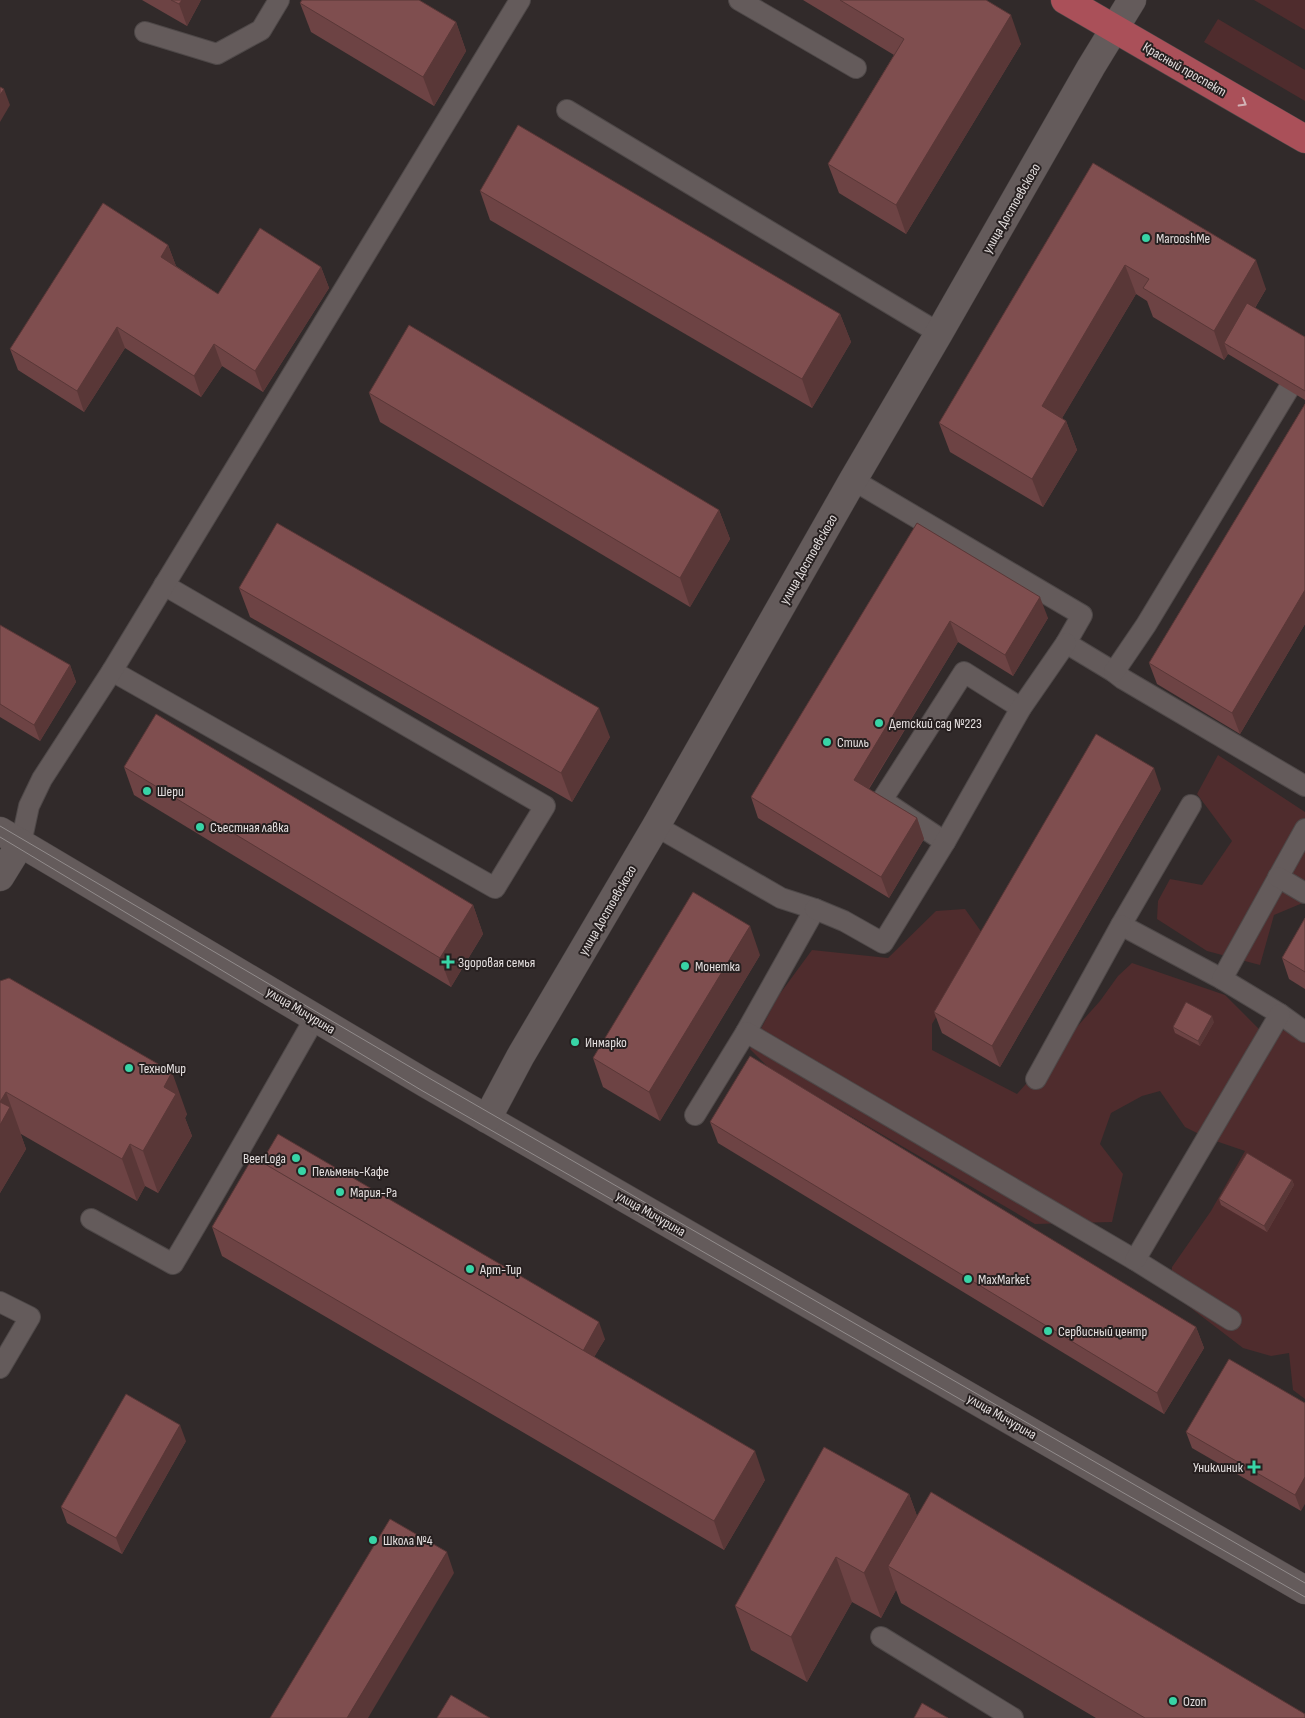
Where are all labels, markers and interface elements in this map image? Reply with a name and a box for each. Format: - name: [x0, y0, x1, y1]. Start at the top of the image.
- street label: Красный проспект: [1140, 39, 1230, 100]
- one-way arrow: [1238, 97, 1247, 107]
- street label: улица Достоевского: [979, 160, 1044, 256]
- place label: MarooshMe: [1156, 230, 1210, 247]
- marker: MarooshMe: [1140, 232, 1152, 244]
- street label: улица Достоевского: [776, 511, 841, 607]
- place label: Детский сад №223: [889, 715, 982, 732]
- marker: Детский сад №223: [873, 717, 885, 729]
- place label: Стиль: [837, 734, 869, 751]
- marker: Стиль: [821, 736, 833, 748]
- place label: Шери: [157, 783, 184, 800]
- marker: Шери: [141, 785, 153, 797]
- place label: Съестная лавка: [210, 819, 289, 836]
- marker: Съестная лавка: [194, 821, 206, 833]
- street label: улица Достоевского: [575, 862, 640, 958]
- place label: Здоровая семья: [458, 954, 535, 971]
- marker: Здоровая семья: [442, 956, 454, 968]
- place label: Монетка: [695, 958, 740, 975]
- marker: Монетка: [679, 960, 691, 972]
- street label: улица Мичурина: [263, 983, 338, 1038]
- place label: Инмарко: [585, 1034, 627, 1051]
- marker: Инмарко: [569, 1036, 581, 1048]
- place label: ТехноМир: [139, 1060, 186, 1077]
- marker: ТехноМир: [123, 1062, 135, 1074]
- place label: BeerLoga: [243, 1150, 286, 1167]
- marker: BeerLoga: [290, 1152, 302, 1164]
- place label: Пельмень-Кафе: [312, 1163, 389, 1180]
- marker: Пельмень-Кафе: [296, 1165, 308, 1177]
- place label: Мария-Ра: [350, 1184, 397, 1201]
- marker: Мария-Ра: [334, 1186, 346, 1198]
- street label: улица Мичурина: [613, 1187, 689, 1240]
- place label: Арт-Тир: [479, 1261, 522, 1278]
- marker: Арт-Тир: [464, 1263, 476, 1275]
- place label: MaxMarket: [978, 1271, 1030, 1288]
- marker: MaxMarket: [962, 1273, 974, 1285]
- place label: Сервисный центр: [1058, 1323, 1147, 1340]
- marker: Сервисный центр: [1042, 1325, 1054, 1337]
- street label: улица Мичурина: [964, 1390, 1040, 1443]
- place label: Униклиник: [1193, 1459, 1244, 1476]
- marker: Униклиник: [1247, 1460, 1261, 1474]
- place label: Школа №4: [383, 1532, 433, 1549]
- marker: Школа №4: [367, 1534, 379, 1546]
- place label: Ozon: [1183, 1693, 1207, 1710]
- marker: Ozon: [1167, 1695, 1179, 1707]

